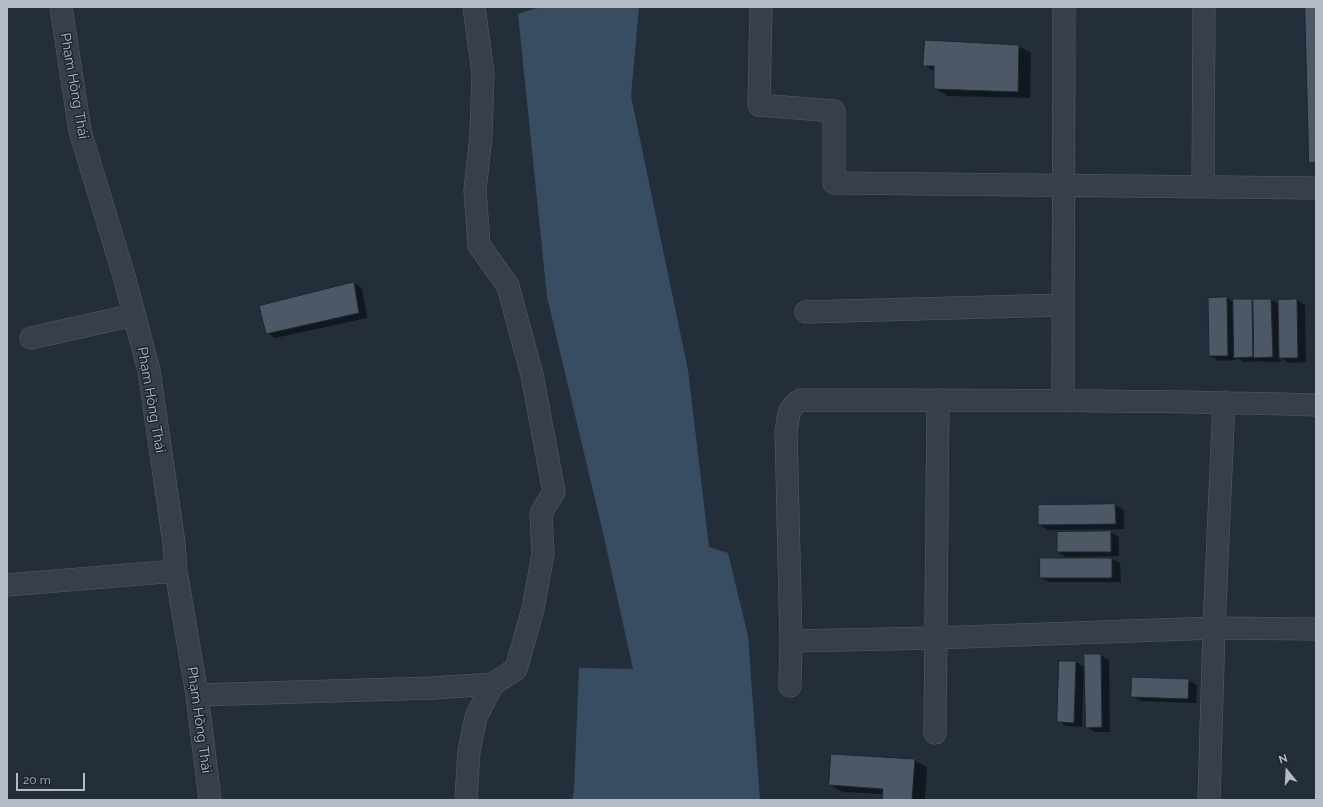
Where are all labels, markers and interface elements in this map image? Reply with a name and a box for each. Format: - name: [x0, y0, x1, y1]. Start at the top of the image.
- street label: Phạm Hồng Thái: [56, 32, 92, 140]
- street label: Phạm Hồng Thái: [133, 346, 169, 454]
- street label: Phạm Hồng Thái: [183, 666, 215, 774]
- north arrow: [1267, 751, 1307, 791]
- text: N: [1277, 752, 1289, 767]
- scale bar: [18, 765, 87, 791]
- text: 20 m: [23, 773, 51, 787]

